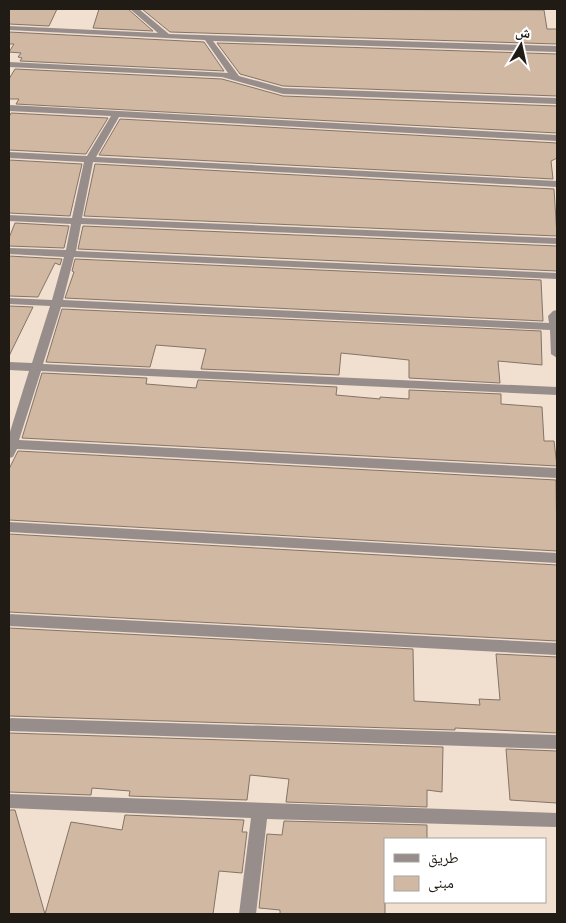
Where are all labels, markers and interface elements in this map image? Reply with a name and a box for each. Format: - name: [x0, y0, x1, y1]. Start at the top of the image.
- north arrow: [496, 20, 546, 70]
- text: ش: [514, 22, 532, 42]
- legend: [384, 838, 546, 903]
- text: طريق: [428, 848, 459, 868]
- text: مبنى: [428, 873, 454, 893]

